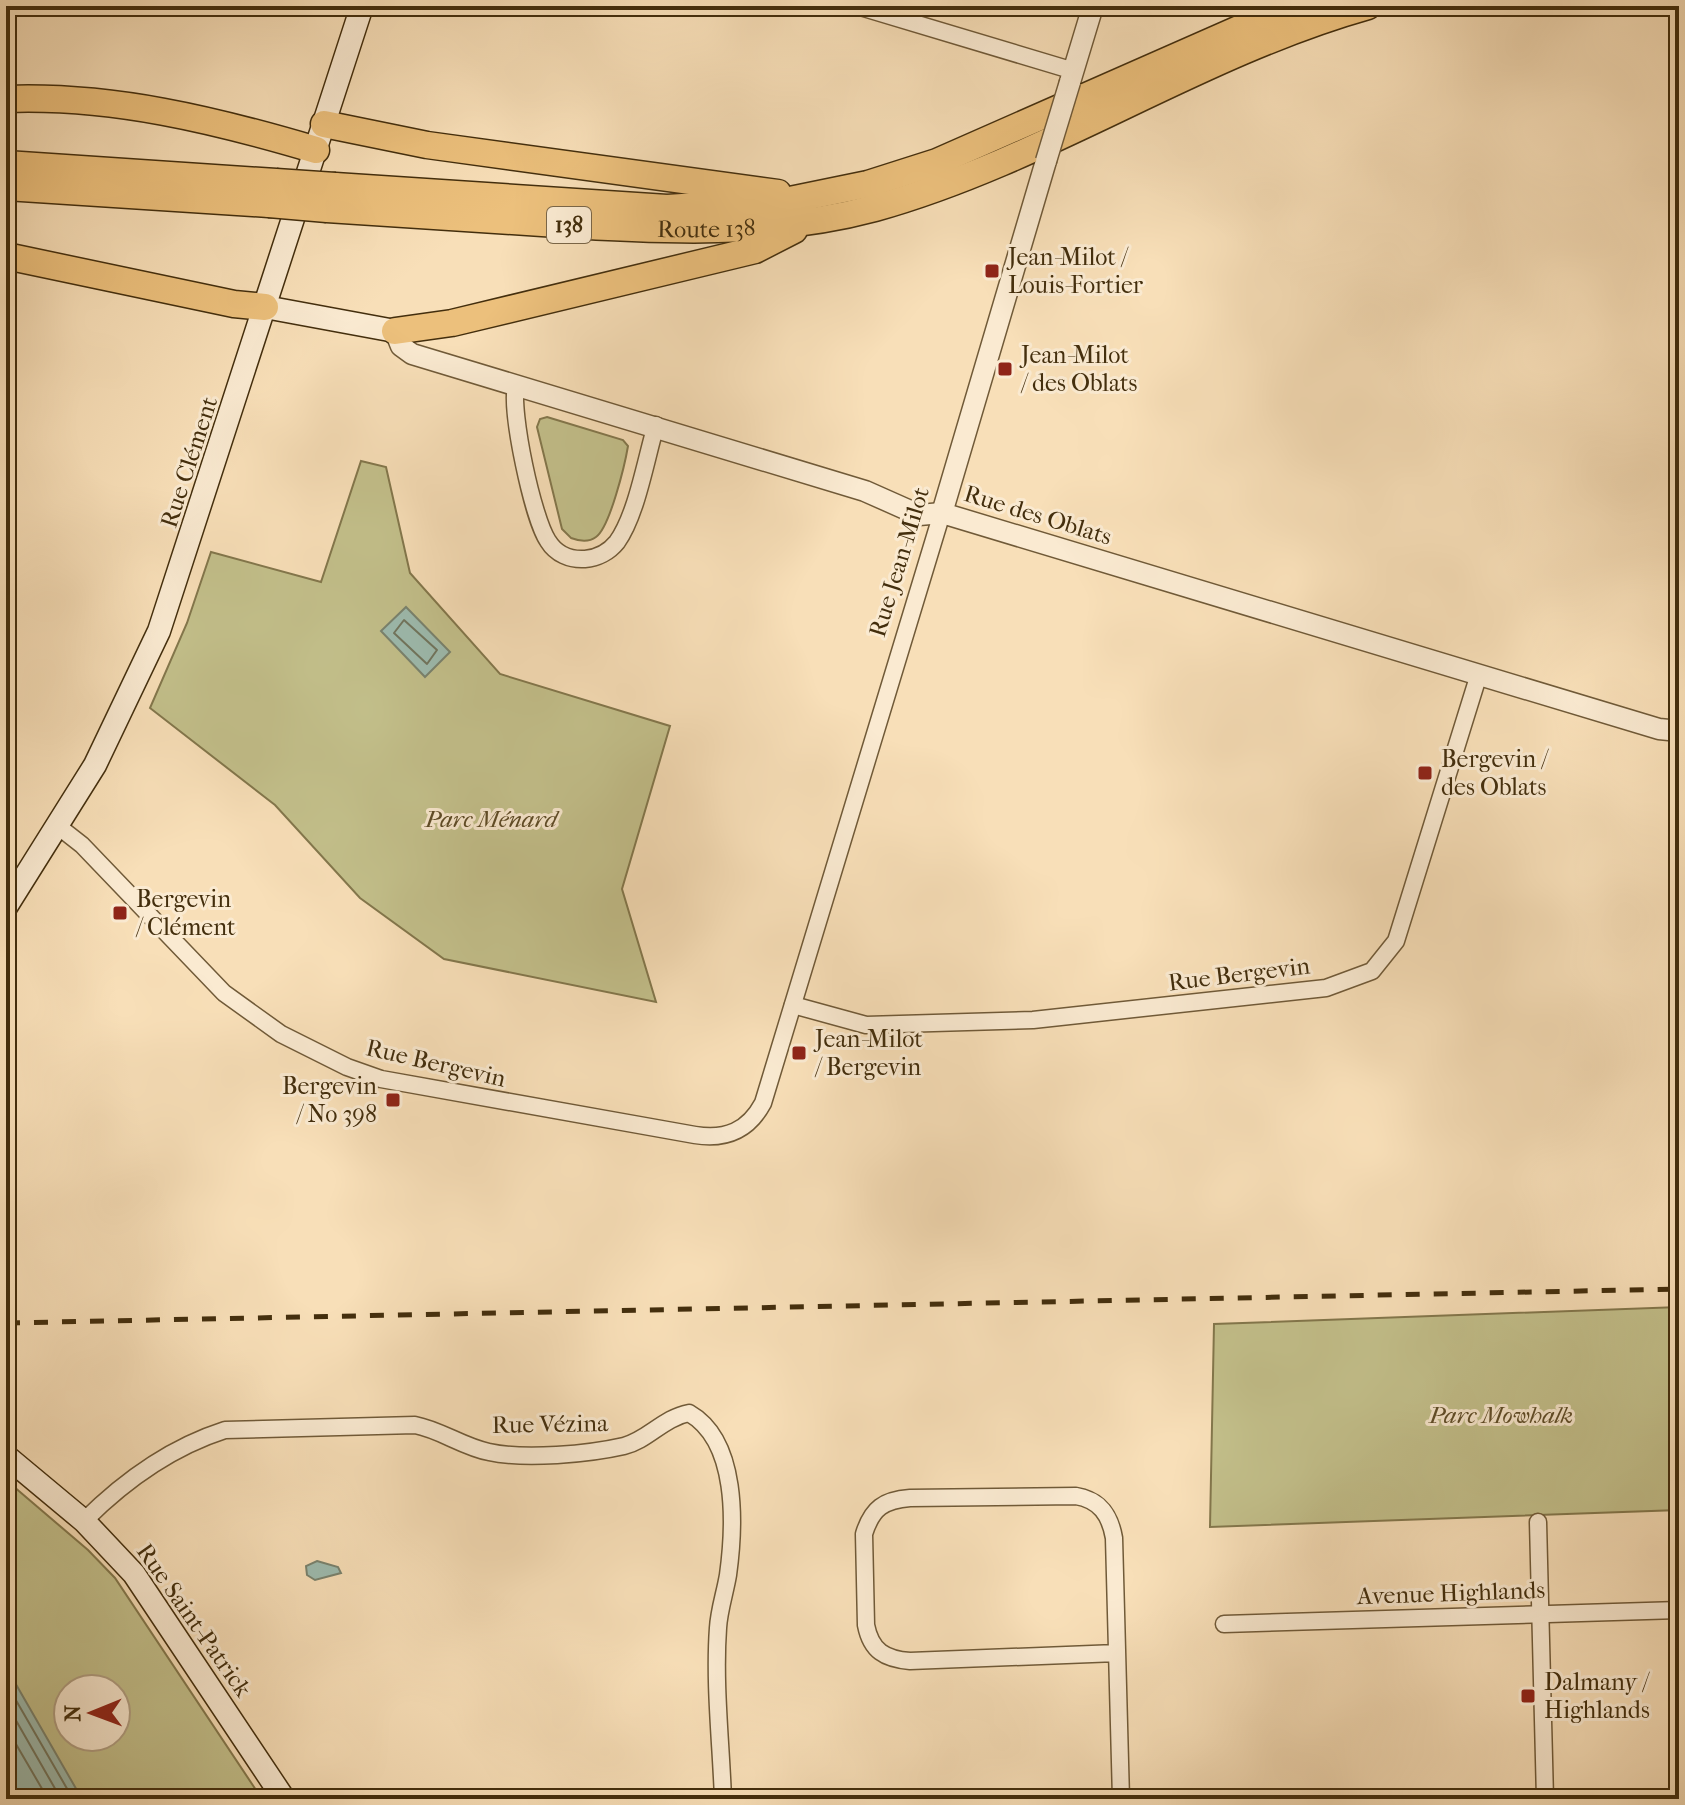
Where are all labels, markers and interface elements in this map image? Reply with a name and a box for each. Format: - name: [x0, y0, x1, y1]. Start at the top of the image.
- road number: 138: [547, 207, 591, 243]
- street label: Route 138: [657, 213, 757, 243]
- place label: Jean-Milot / Louis-Fortier: [1006, 243, 1144, 299]
- marker: Jean-Milot / Louis-Fortier: [983, 262, 1001, 280]
- place label: Jean-Milot / des Oblats: [1019, 341, 1138, 397]
- marker: Jean-Milot / des Oblats: [996, 360, 1014, 378]
- street label: Rue Clément: [155, 393, 223, 531]
- street label: Rue des Oblats: [961, 479, 1115, 551]
- street label: Rue Jean-Milot: [863, 483, 935, 640]
- place label: Bergevin / des Oblats: [1441, 745, 1549, 801]
- marker: Bergevin / des Oblats: [1416, 764, 1434, 782]
- park label: Parc Ménard: [424, 805, 560, 833]
- place label: Bergevin / Clément: [135, 885, 236, 941]
- marker: Bergevin / Clément: [111, 904, 129, 922]
- street label: Rue Bergevin: [1167, 951, 1312, 997]
- place label: Jean-Milot / Bergevin: [813, 1025, 923, 1081]
- street label: Rue Bergevin: [363, 1033, 509, 1093]
- marker: Jean-Milot / Bergevin: [790, 1044, 808, 1062]
- place label: Bergevin / No 398: [282, 1072, 377, 1128]
- marker: Bergevin / No 398: [384, 1091, 402, 1109]
- park label: Parc Mowhalk: [1428, 1401, 1573, 1429]
- street label: Rue Vézina: [492, 1409, 609, 1439]
- street label: Rue Saint-Patrick: [131, 1538, 258, 1703]
- street label: Avenue Highlands: [1355, 1576, 1546, 1610]
- place label: Dalmany / Highlands: [1544, 1668, 1650, 1724]
- north arrow: [52, 1673, 132, 1753]
- marker: Dalmany / Highlands: [1519, 1687, 1537, 1705]
- text: N: [60, 1704, 86, 1722]

